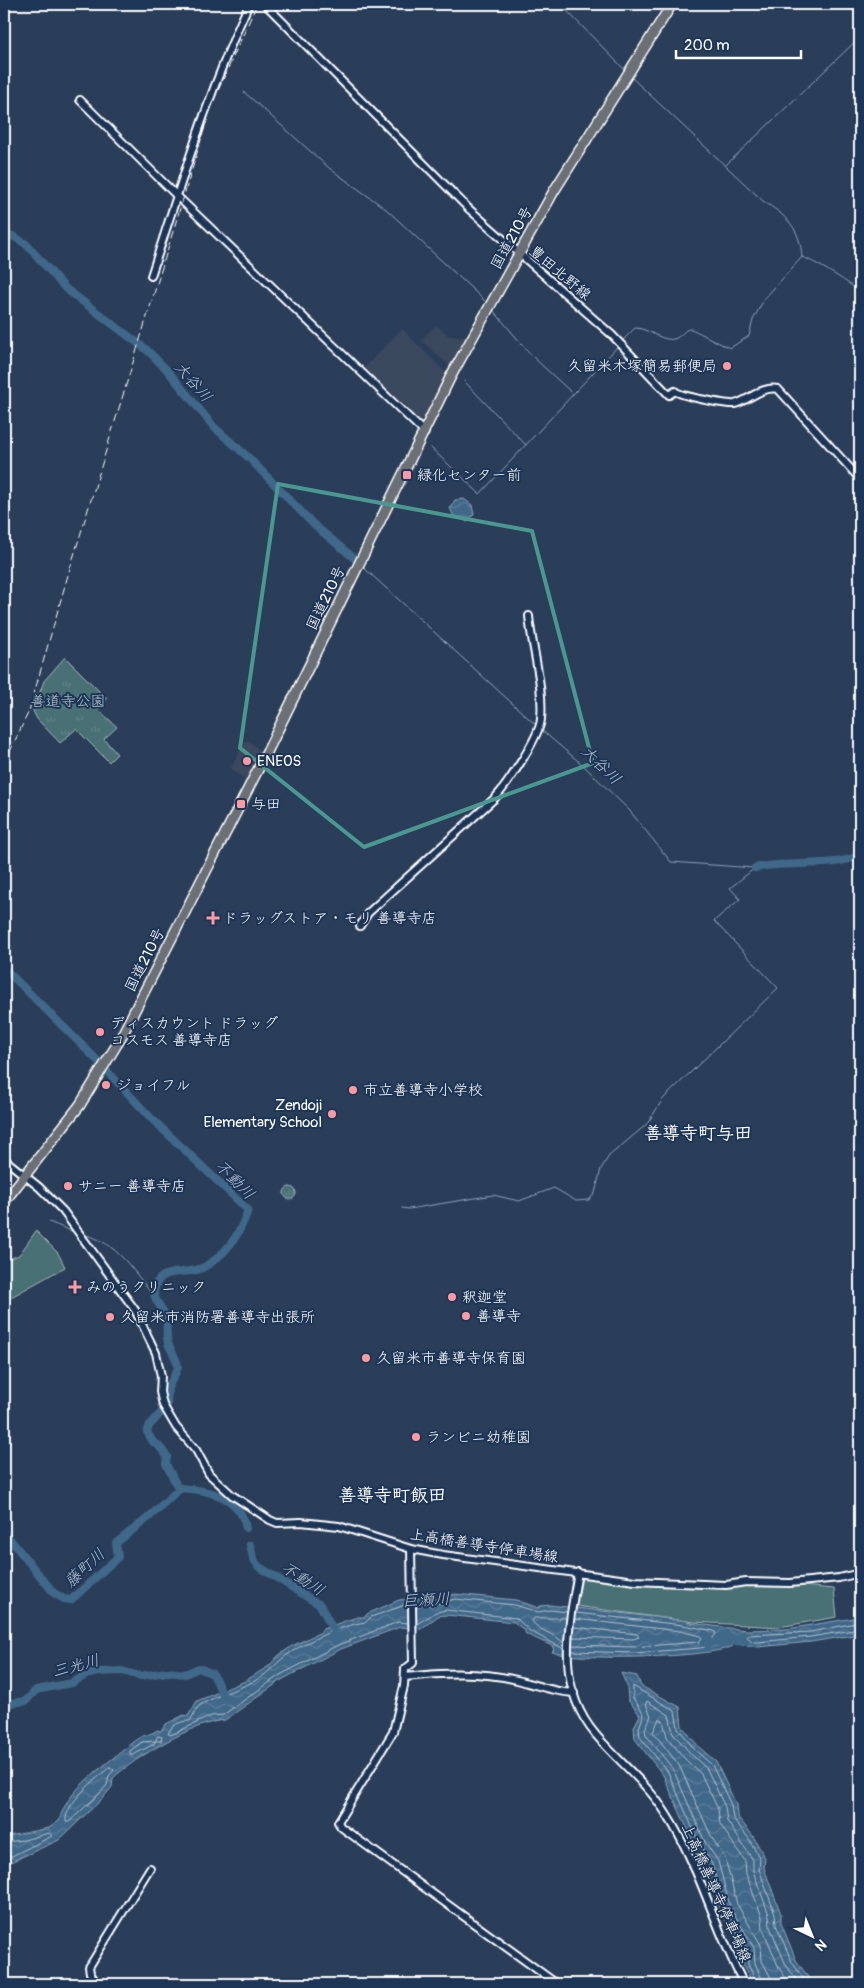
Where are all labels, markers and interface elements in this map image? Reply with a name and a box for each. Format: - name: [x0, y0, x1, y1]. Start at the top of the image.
- scale bar: [676, 28, 802, 60]
- text: 200 m: [684, 36, 729, 55]
- street label: 国道210号: [487, 203, 537, 273]
- street label: 豊田北野線: [525, 242, 595, 304]
- water label: 大谷川: [170, 357, 216, 407]
- place label: 久留米木塚簡易郵便局: [567, 357, 717, 376]
- marker: 久留米木塚簡易郵便局: [721, 360, 733, 372]
- place label: 緑化センター前: [417, 466, 521, 485]
- marker: 緑化センター前: [401, 469, 413, 481]
- street label: 国道210号: [302, 563, 350, 633]
- park label: 善道寺公園: [30, 692, 106, 711]
- water label: 大谷川: [577, 741, 625, 789]
- place label: ENEOS: [257, 752, 301, 771]
- marker: ENEOS: [241, 755, 253, 767]
- place label: 与田: [251, 795, 281, 814]
- marker: 与田: [235, 798, 247, 810]
- place label: ドラッグストア・モリ 善導寺店: [223, 909, 437, 928]
- marker: ドラッグストア・モリ 善導寺店: [207, 912, 219, 924]
- street label: 国道210号: [121, 925, 169, 995]
- place label: ディスカウント ドラッグ コスモス 善導寺店: [110, 1014, 278, 1050]
- marker: ディスカウント ドラッグ コスモス 善導寺店: [94, 1026, 106, 1038]
- place label: ジョイフル: [116, 1076, 190, 1095]
- marker: ジョイフル: [100, 1079, 112, 1091]
- place label: 市立善導寺小学校: [363, 1081, 483, 1100]
- marker: 市立善導寺小学校: [347, 1084, 359, 1096]
- place label: Zendoji Elementary School: [204, 1096, 322, 1132]
- marker: Zendoji Elementary School: [326, 1108, 338, 1120]
- district label: 善導寺町与田: [644, 1122, 752, 1145]
- water label: 不動川: [211, 1156, 259, 1204]
- place label: サニー 善導寺店: [78, 1177, 186, 1196]
- marker: サニー 善導寺店: [62, 1180, 74, 1192]
- place label: みのうクリニック: [86, 1278, 206, 1297]
- marker: みのうクリニック: [68, 1280, 82, 1294]
- place label: 釈迦堂: [462, 1288, 507, 1307]
- marker: 釈迦堂: [446, 1291, 458, 1303]
- place label: 善導寺: [476, 1307, 521, 1326]
- place label: 久留米市消防署善導寺出張所: [120, 1308, 315, 1327]
- marker: 善導寺: [460, 1310, 472, 1322]
- marker: 久留米市消防署善導寺出張所: [104, 1311, 116, 1323]
- place label: 久留米市善導寺保育園: [376, 1349, 526, 1368]
- marker: 久留米市善導寺保育園: [360, 1352, 372, 1364]
- place label: ランビニ幼稚園: [426, 1428, 531, 1447]
- marker: ランビニ幼稚園: [410, 1431, 422, 1443]
- district label: 善導寺町飯田: [338, 1484, 446, 1507]
- street label: 上高橋善導寺停車場線: [408, 1525, 560, 1567]
- water label: 藤町川: [61, 1544, 109, 1592]
- water label: 不動川: [278, 1557, 328, 1601]
- water label: 巨瀬川: [402, 1589, 450, 1611]
- water label: 三光川: [50, 1650, 102, 1682]
- street label: 上高橋善導寺停車場線: [677, 1821, 755, 1965]
- north arrow: [786, 1910, 836, 1960]
- text: N: [811, 1936, 830, 1955]

